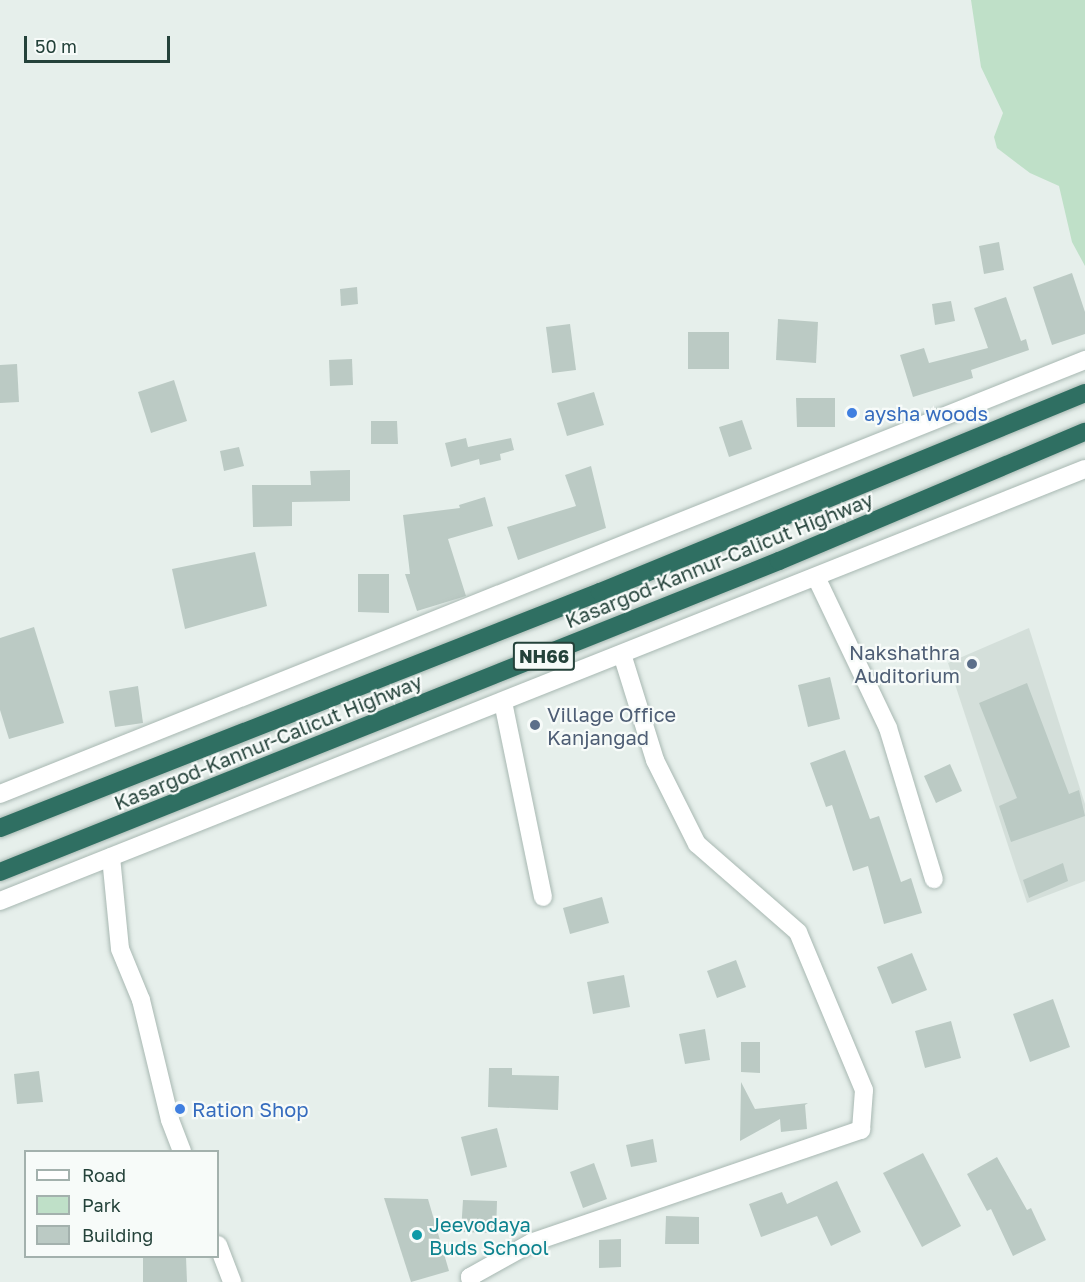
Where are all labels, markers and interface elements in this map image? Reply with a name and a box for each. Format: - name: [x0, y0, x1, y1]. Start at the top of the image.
- scale bar: [27, 24, 172, 62]
- text: 50 m: [35, 35, 77, 57]
- place label: aysha woods: [864, 401, 988, 425]
- marker: aysha woods: [845, 406, 859, 420]
- street label: Kasargod-Kannur-Calicut Highway: [562, 487, 876, 633]
- place label: Nakshathra Auditorium: [849, 640, 960, 687]
- road number: NH66: [512, 641, 576, 671]
- marker: Nakshathra Auditorium: [965, 657, 979, 671]
- street label: Kasargod-Kannur-Calicut Highway: [111, 669, 425, 815]
- place label: Village Office Kanjangad: [547, 702, 676, 749]
- marker: Village Office Kanjangad: [528, 718, 542, 732]
- place label: Ration Shop: [192, 1097, 309, 1121]
- marker: Ration Shop: [173, 1102, 187, 1116]
- legend: [24, 1150, 219, 1258]
- text: Road: [82, 1164, 126, 1186]
- text: Park: [82, 1194, 121, 1216]
- place label: Jeevodaya Buds School: [429, 1212, 549, 1259]
- text: Building: [82, 1224, 153, 1246]
- marker: Jeevodaya Buds School: [410, 1228, 424, 1242]

